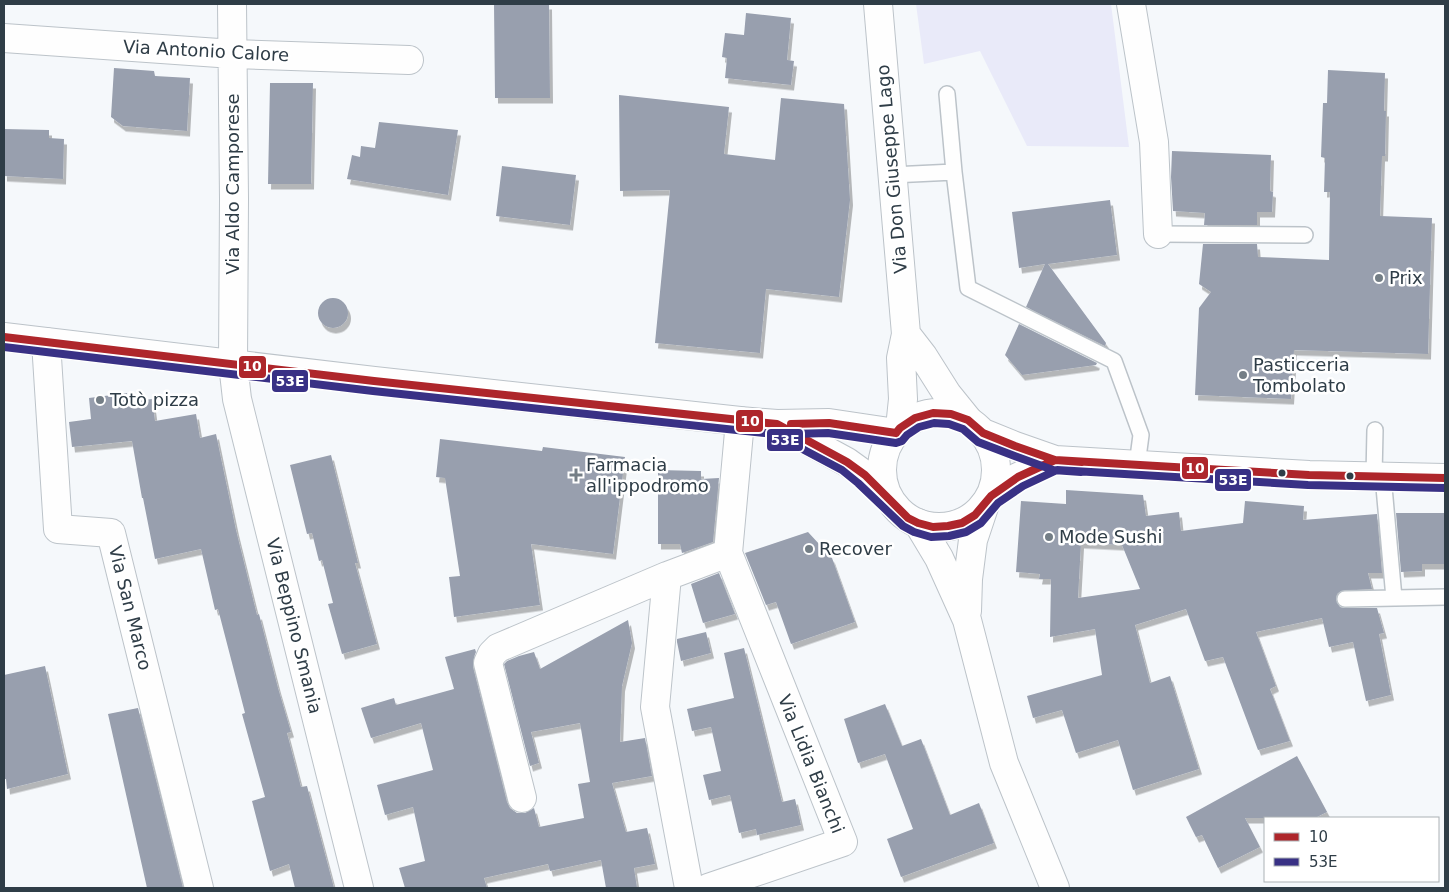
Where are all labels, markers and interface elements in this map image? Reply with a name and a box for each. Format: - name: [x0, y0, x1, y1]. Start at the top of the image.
- street label: Via Antonio Calore: [122, 36, 290, 65]
- street label: Via Don Giuseppe Lago: [872, 64, 911, 274]
- street label: Via Aldo Camporese: [222, 93, 243, 275]
- place label: Prix: [1389, 267, 1423, 288]
- marker: Prix: [1373, 272, 1385, 284]
- place label: Pasticceria Tombolato: [1252, 354, 1350, 396]
- line badge: 10: [238, 355, 267, 379]
- text: 10: [242, 358, 262, 374]
- line badge: 53E: [271, 369, 309, 393]
- marker: Pasticceria Tombolato: [1237, 369, 1249, 381]
- text: 53E: [275, 373, 305, 389]
- place label: Totò pizza: [109, 389, 199, 410]
- marker: Totò pizza: [94, 394, 106, 406]
- line badge: 10: [735, 409, 764, 433]
- text: 10: [740, 413, 760, 429]
- line badge: 53E: [766, 428, 804, 452]
- text: 53E: [770, 432, 800, 448]
- place label: Farmacia all'ippodromo: [586, 454, 709, 496]
- line badge: 10: [1181, 456, 1209, 480]
- text: 10: [1185, 460, 1205, 476]
- line badge: 53E: [1214, 468, 1252, 492]
- unlabelled marker: [1277, 468, 1287, 478]
- marker: Farmacia all'ippodromo: [570, 469, 582, 481]
- unlabelled marker: [1345, 471, 1355, 481]
- text: 53E: [1218, 472, 1248, 488]
- place label: Mode Sushi: [1059, 526, 1162, 547]
- marker: Mode Sushi: [1043, 531, 1055, 543]
- street label: Via Beppino Smania: [262, 536, 327, 716]
- place label: Recover: [819, 538, 892, 559]
- street label: Via San Marco: [105, 543, 156, 672]
- marker: Recover: [803, 543, 815, 555]
- street label: Via Lidia Bianchi: [774, 691, 849, 836]
- legend: [1264, 817, 1439, 882]
- text: 10: [1309, 828, 1328, 846]
- text: 53E: [1309, 853, 1338, 871]

